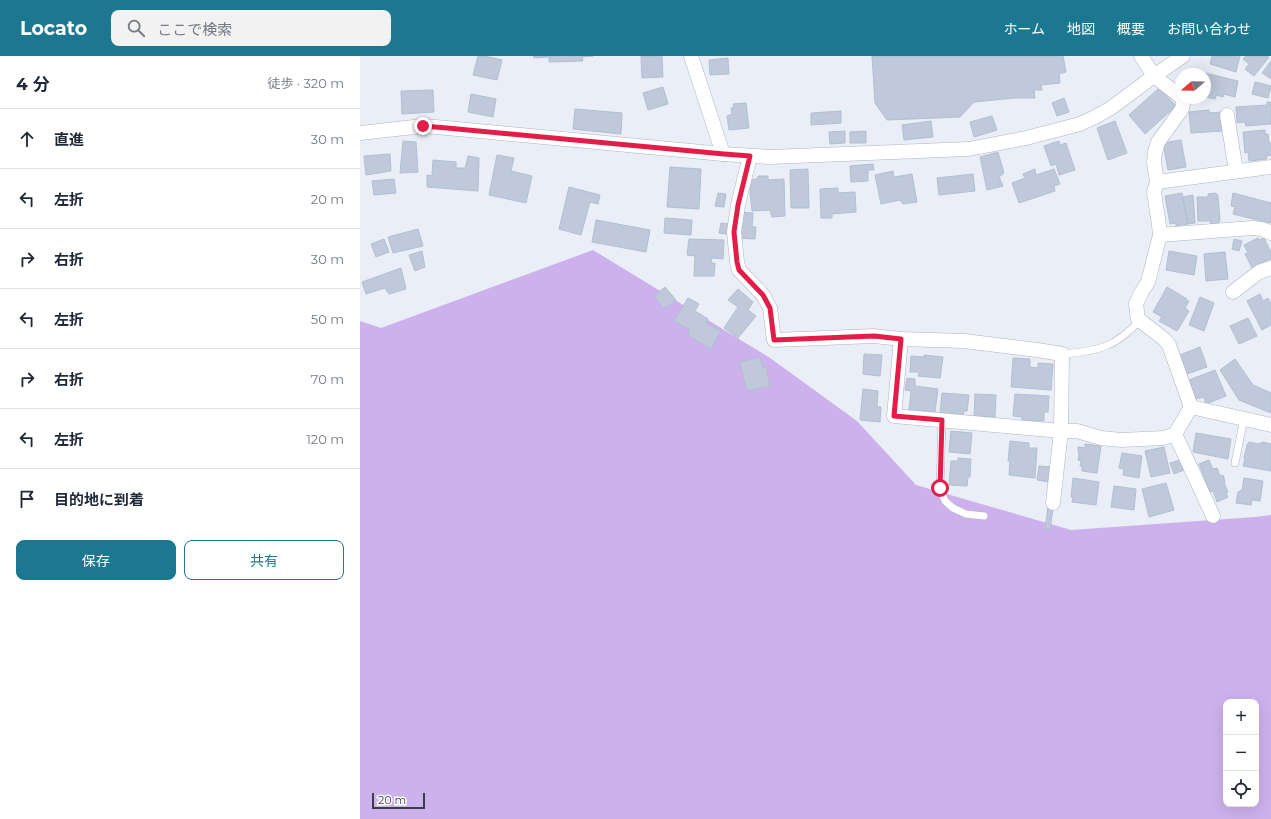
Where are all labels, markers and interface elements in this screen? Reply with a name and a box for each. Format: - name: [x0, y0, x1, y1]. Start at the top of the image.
- search box: [111, 10, 391, 46]
- text: Locato: [20, 17, 87, 40]
- icon: search: [125, 17, 147, 39]
- text: ここで検索: [157, 20, 232, 39]
- text: ホーム: [1003, 20, 1045, 38]
- text: 地図: [1067, 20, 1095, 38]
- text: 概要: [1117, 20, 1145, 38]
- text: お問い合わせ: [1167, 20, 1251, 38]
- north arrow: [1175, 68, 1211, 104]
- text: 4 分: [16, 74, 50, 94]
- text: 徒歩 · 320 m: [267, 75, 344, 91]
- route end: [414, 117, 432, 135]
- icon: ahead: [16, 128, 38, 150]
- text: 直進: [54, 130, 84, 149]
- text: 30 m: [311, 131, 344, 147]
- icon: left: [16, 188, 38, 210]
- text: 左折: [54, 190, 84, 209]
- text: 20 m: [311, 191, 344, 207]
- icon: right: [16, 248, 38, 270]
- text: 右折: [54, 250, 84, 269]
- text: 30 m: [311, 251, 344, 267]
- icon: left: [16, 308, 38, 330]
- text: 左折: [54, 310, 84, 329]
- text: 50 m: [311, 311, 344, 327]
- icon: right: [16, 368, 38, 390]
- text: 右折: [54, 370, 84, 389]
- text: 70 m: [311, 371, 344, 387]
- icon: left: [16, 428, 38, 450]
- text: 左折: [54, 430, 84, 449]
- text: 120 m: [306, 431, 344, 447]
- route start: [931, 479, 949, 497]
- icon: arrive: [16, 488, 38, 510]
- text: 目的地に到着: [54, 490, 144, 509]
- button: 保存: [16, 540, 176, 580]
- button: 共有: [184, 540, 344, 580]
- map controls: [1223, 699, 1259, 807]
- button: +: [1223, 699, 1259, 735]
- button: −: [1223, 735, 1259, 771]
- button: locate: [1223, 771, 1259, 807]
- scale bar: [372, 791, 425, 810]
- text: 20 m: [378, 793, 406, 807]

